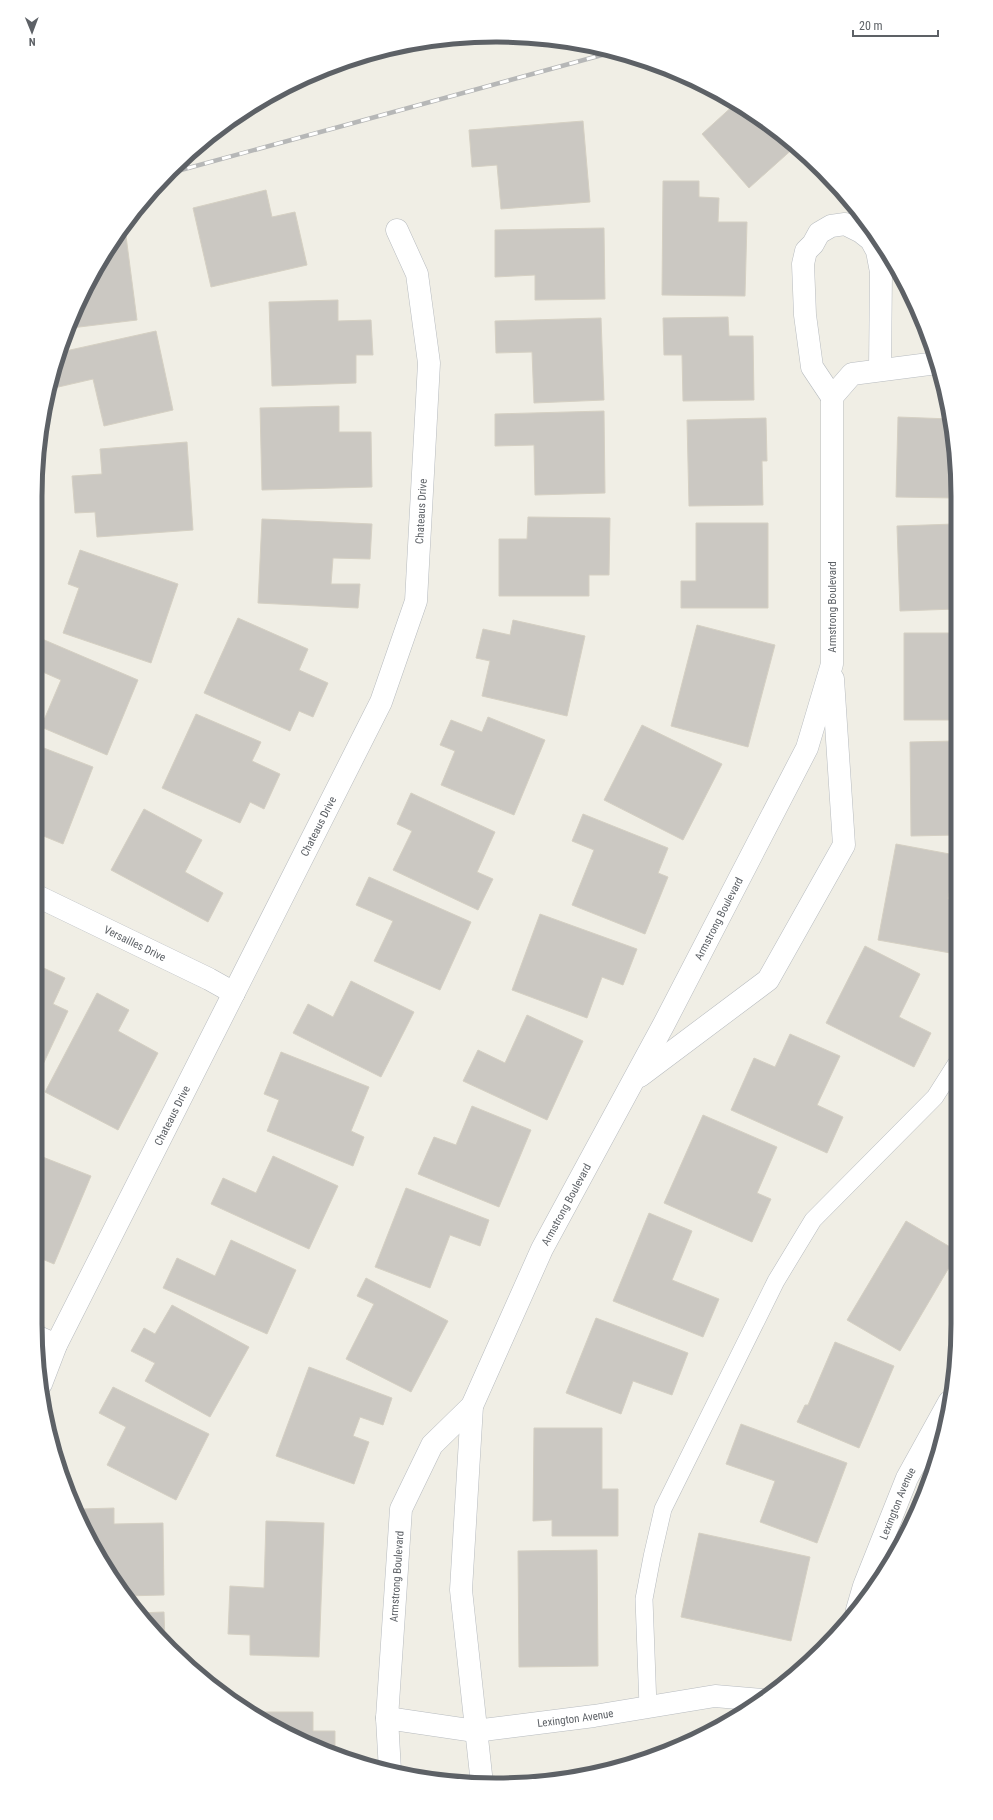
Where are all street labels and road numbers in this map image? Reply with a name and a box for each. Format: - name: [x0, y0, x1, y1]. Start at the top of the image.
- street label: Chateaus Drive: [413, 478, 429, 544]
- street label: Armstrong Boulevard: [826, 561, 839, 653]
- street label: Chateaus Drive: [298, 794, 339, 858]
- street label: Armstrong Boulevard: [692, 875, 745, 962]
- street label: Versailles Drive: [102, 923, 168, 964]
- street label: Chateaus Drive: [151, 1083, 193, 1148]
- street label: Armstrong Boulevard: [539, 1161, 594, 1248]
- street label: Lexington Avenue: [877, 1465, 918, 1541]
- street label: Armstrong Boulevard: [387, 1530, 406, 1622]
- street label: Lexington Avenue: [536, 1706, 614, 1730]

